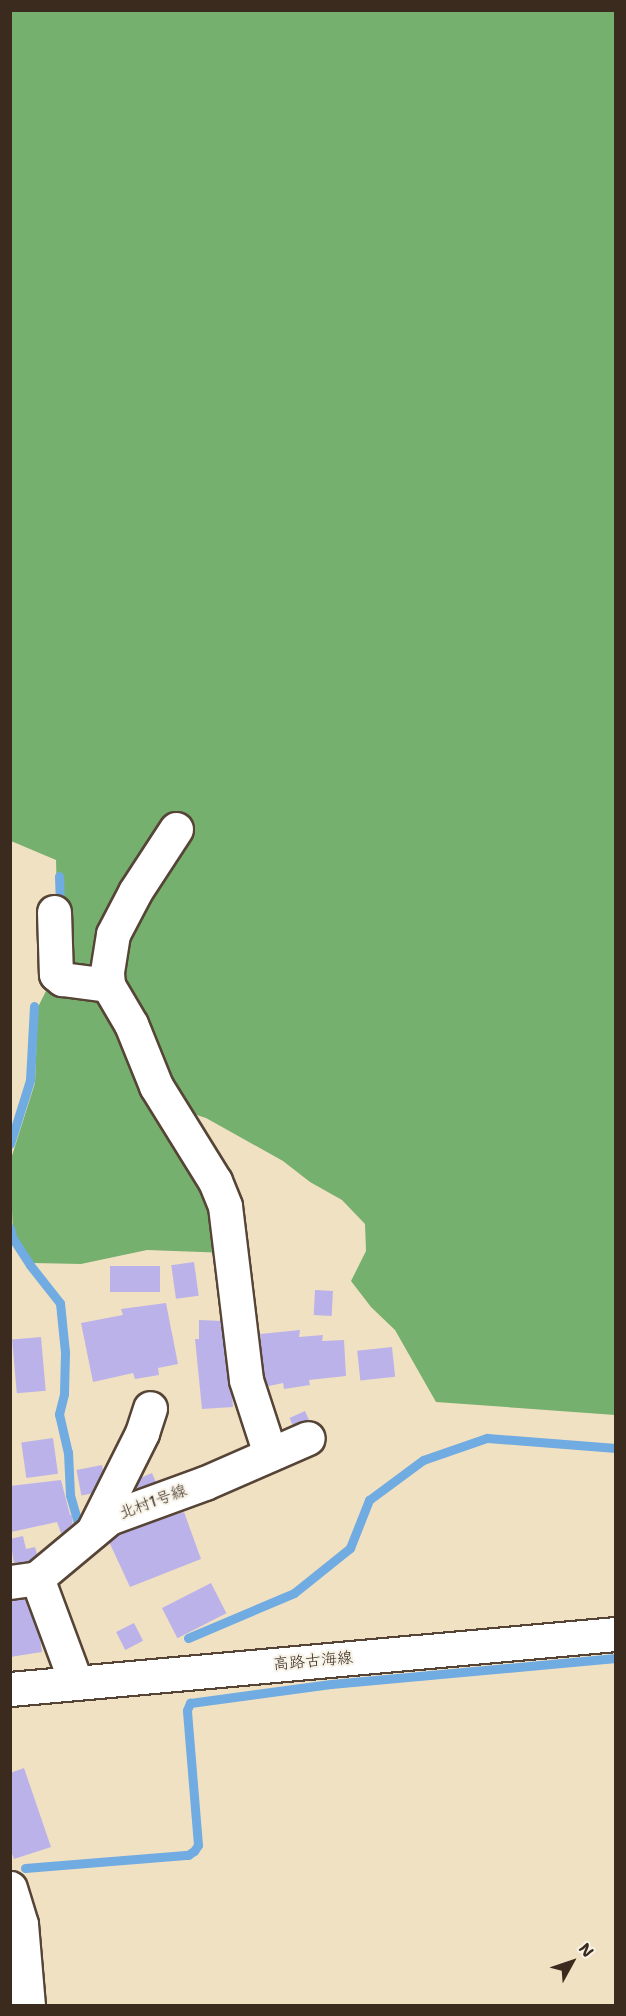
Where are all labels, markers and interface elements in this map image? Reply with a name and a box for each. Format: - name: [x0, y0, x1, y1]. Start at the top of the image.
- street label: 北村1号線: [117, 1481, 189, 1523]
- street label: 高路古海線: [272, 1648, 354, 1674]
- north arrow: [542, 1932, 602, 1992]
- text: N: [574, 1938, 598, 1962]

